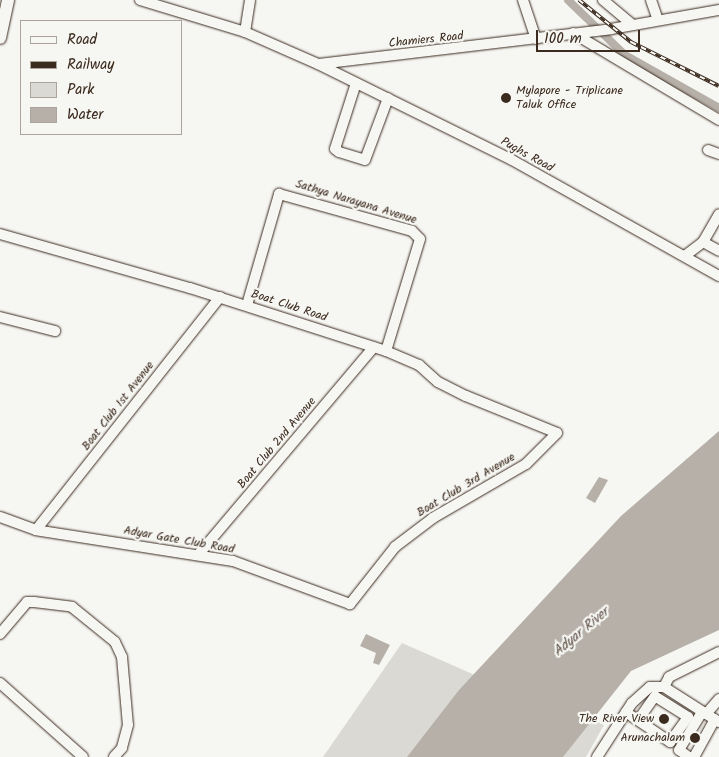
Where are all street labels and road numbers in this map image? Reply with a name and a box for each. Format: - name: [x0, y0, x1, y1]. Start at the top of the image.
- street label: Chamiers Road: [388, 29, 464, 51]
- street label: Pughs Road: [498, 135, 556, 175]
- street label: Sathya Narayana Avenue: [294, 177, 418, 227]
- street label: Boat Club Road: [249, 287, 329, 325]
- street label: Boat Club 1st Avenue: [79, 359, 157, 453]
- street label: Boat Club 2nd Avenue: [235, 394, 319, 492]
- street label: Boat Club 3rd Avenue: [414, 450, 518, 520]
- street label: Adyar Gate Club Road: [122, 523, 236, 557]

